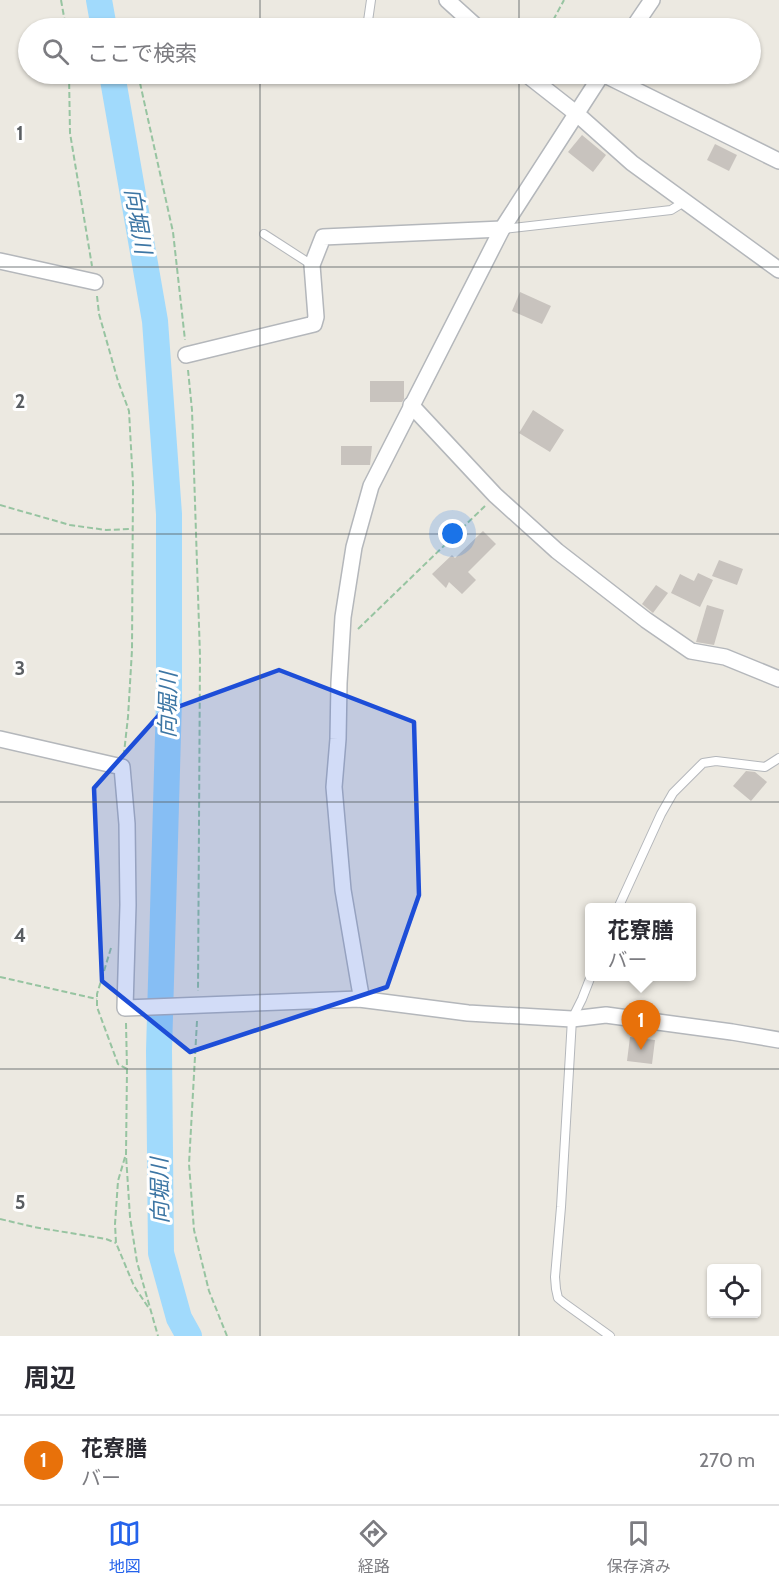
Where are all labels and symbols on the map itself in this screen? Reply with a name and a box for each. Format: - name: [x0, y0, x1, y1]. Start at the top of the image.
- text: 1: [16, 121, 24, 145]
- water label: 向堀川: [119, 186, 157, 258]
- text: 2: [15, 389, 25, 413]
- your location: [438, 519, 467, 548]
- text: 3: [15, 656, 25, 680]
- water label: 向堀川: [154, 670, 182, 738]
- text: 4: [14, 923, 26, 947]
- pin: 1: [622, 1000, 660, 1050]
- water label: 向堀川: [146, 1156, 174, 1224]
- text: 5: [15, 1190, 25, 1214]

